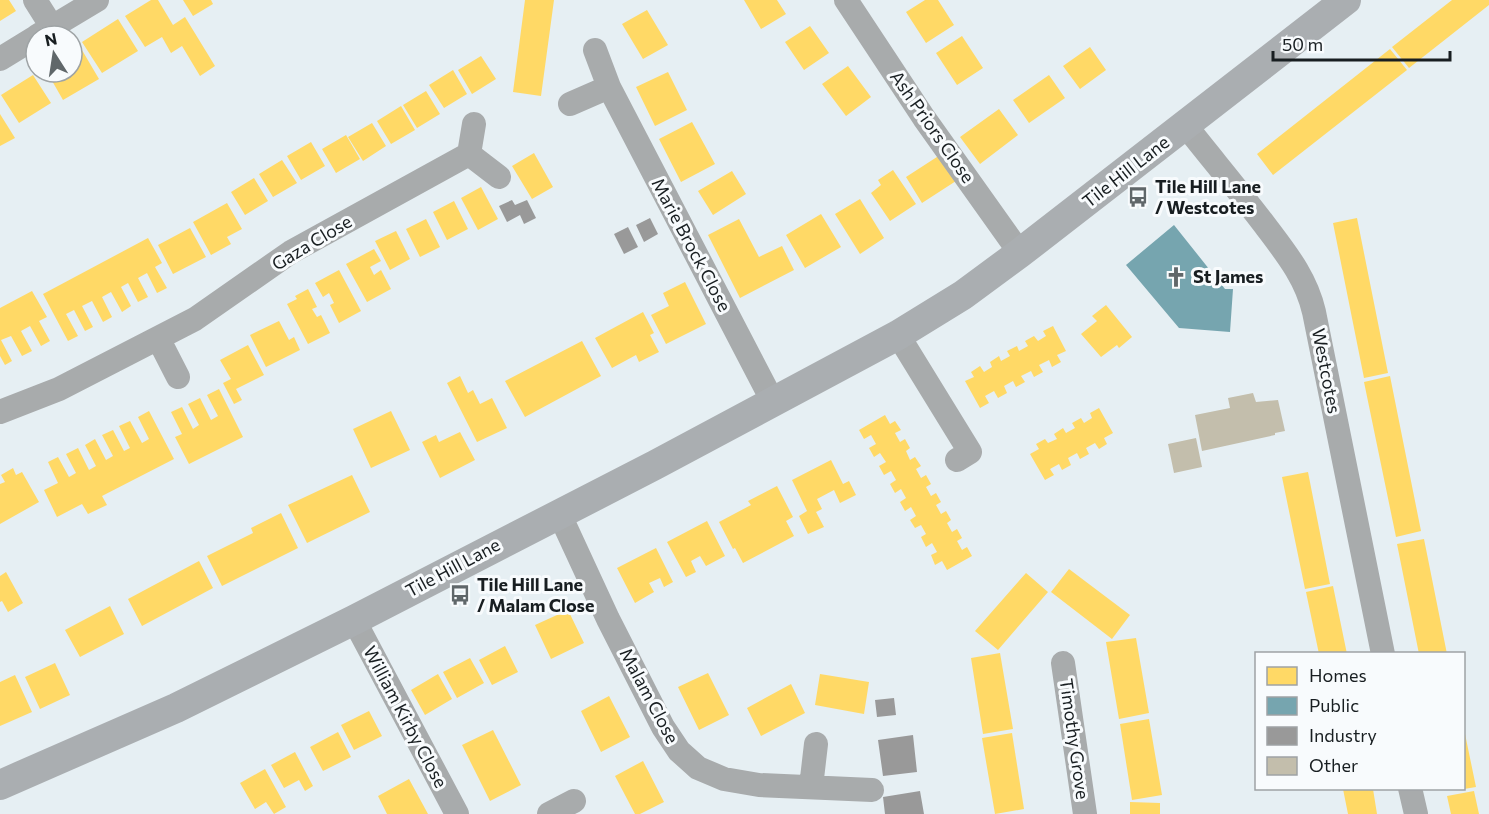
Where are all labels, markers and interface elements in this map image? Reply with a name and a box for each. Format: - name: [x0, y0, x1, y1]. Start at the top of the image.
- north arrow: [24, 24, 84, 84]
- scale bar: [1273, 24, 1450, 62]
- text: N: [43, 28, 59, 49]
- text: 50 m: [1282, 33, 1323, 55]
- street label: Ash Priors Close: [886, 66, 980, 187]
- street label: Tile Hill Lane: [1078, 131, 1173, 212]
- street label: Marie Brock Close: [647, 174, 736, 315]
- place label: Tile Hill Lane / Westcotes: [1155, 175, 1261, 218]
- bus stop icon: Tile Hill Lane / Westcotes: [1126, 185, 1150, 209]
- street label: Gaza Close: [267, 210, 356, 275]
- church icon: St James: [1164, 265, 1188, 289]
- place label: St James: [1193, 265, 1263, 287]
- street label: Westcotes: [1308, 326, 1346, 415]
- street label: Tile Hill Lane: [401, 533, 504, 601]
- place label: Tile Hill Lane / Malam Close: [477, 573, 594, 616]
- bus stop icon: Tile Hill Lane / Malam Close: [448, 583, 472, 607]
- street label: William Kirby Close: [359, 642, 453, 791]
- street label: Malam Close: [616, 644, 684, 747]
- legend: [1255, 652, 1465, 790]
- text: Homes: [1309, 664, 1367, 686]
- street label: Timothy Grove: [1056, 677, 1094, 801]
- text: Public: [1309, 694, 1359, 716]
- text: Industry: [1309, 724, 1377, 746]
- text: Other: [1309, 754, 1358, 776]

